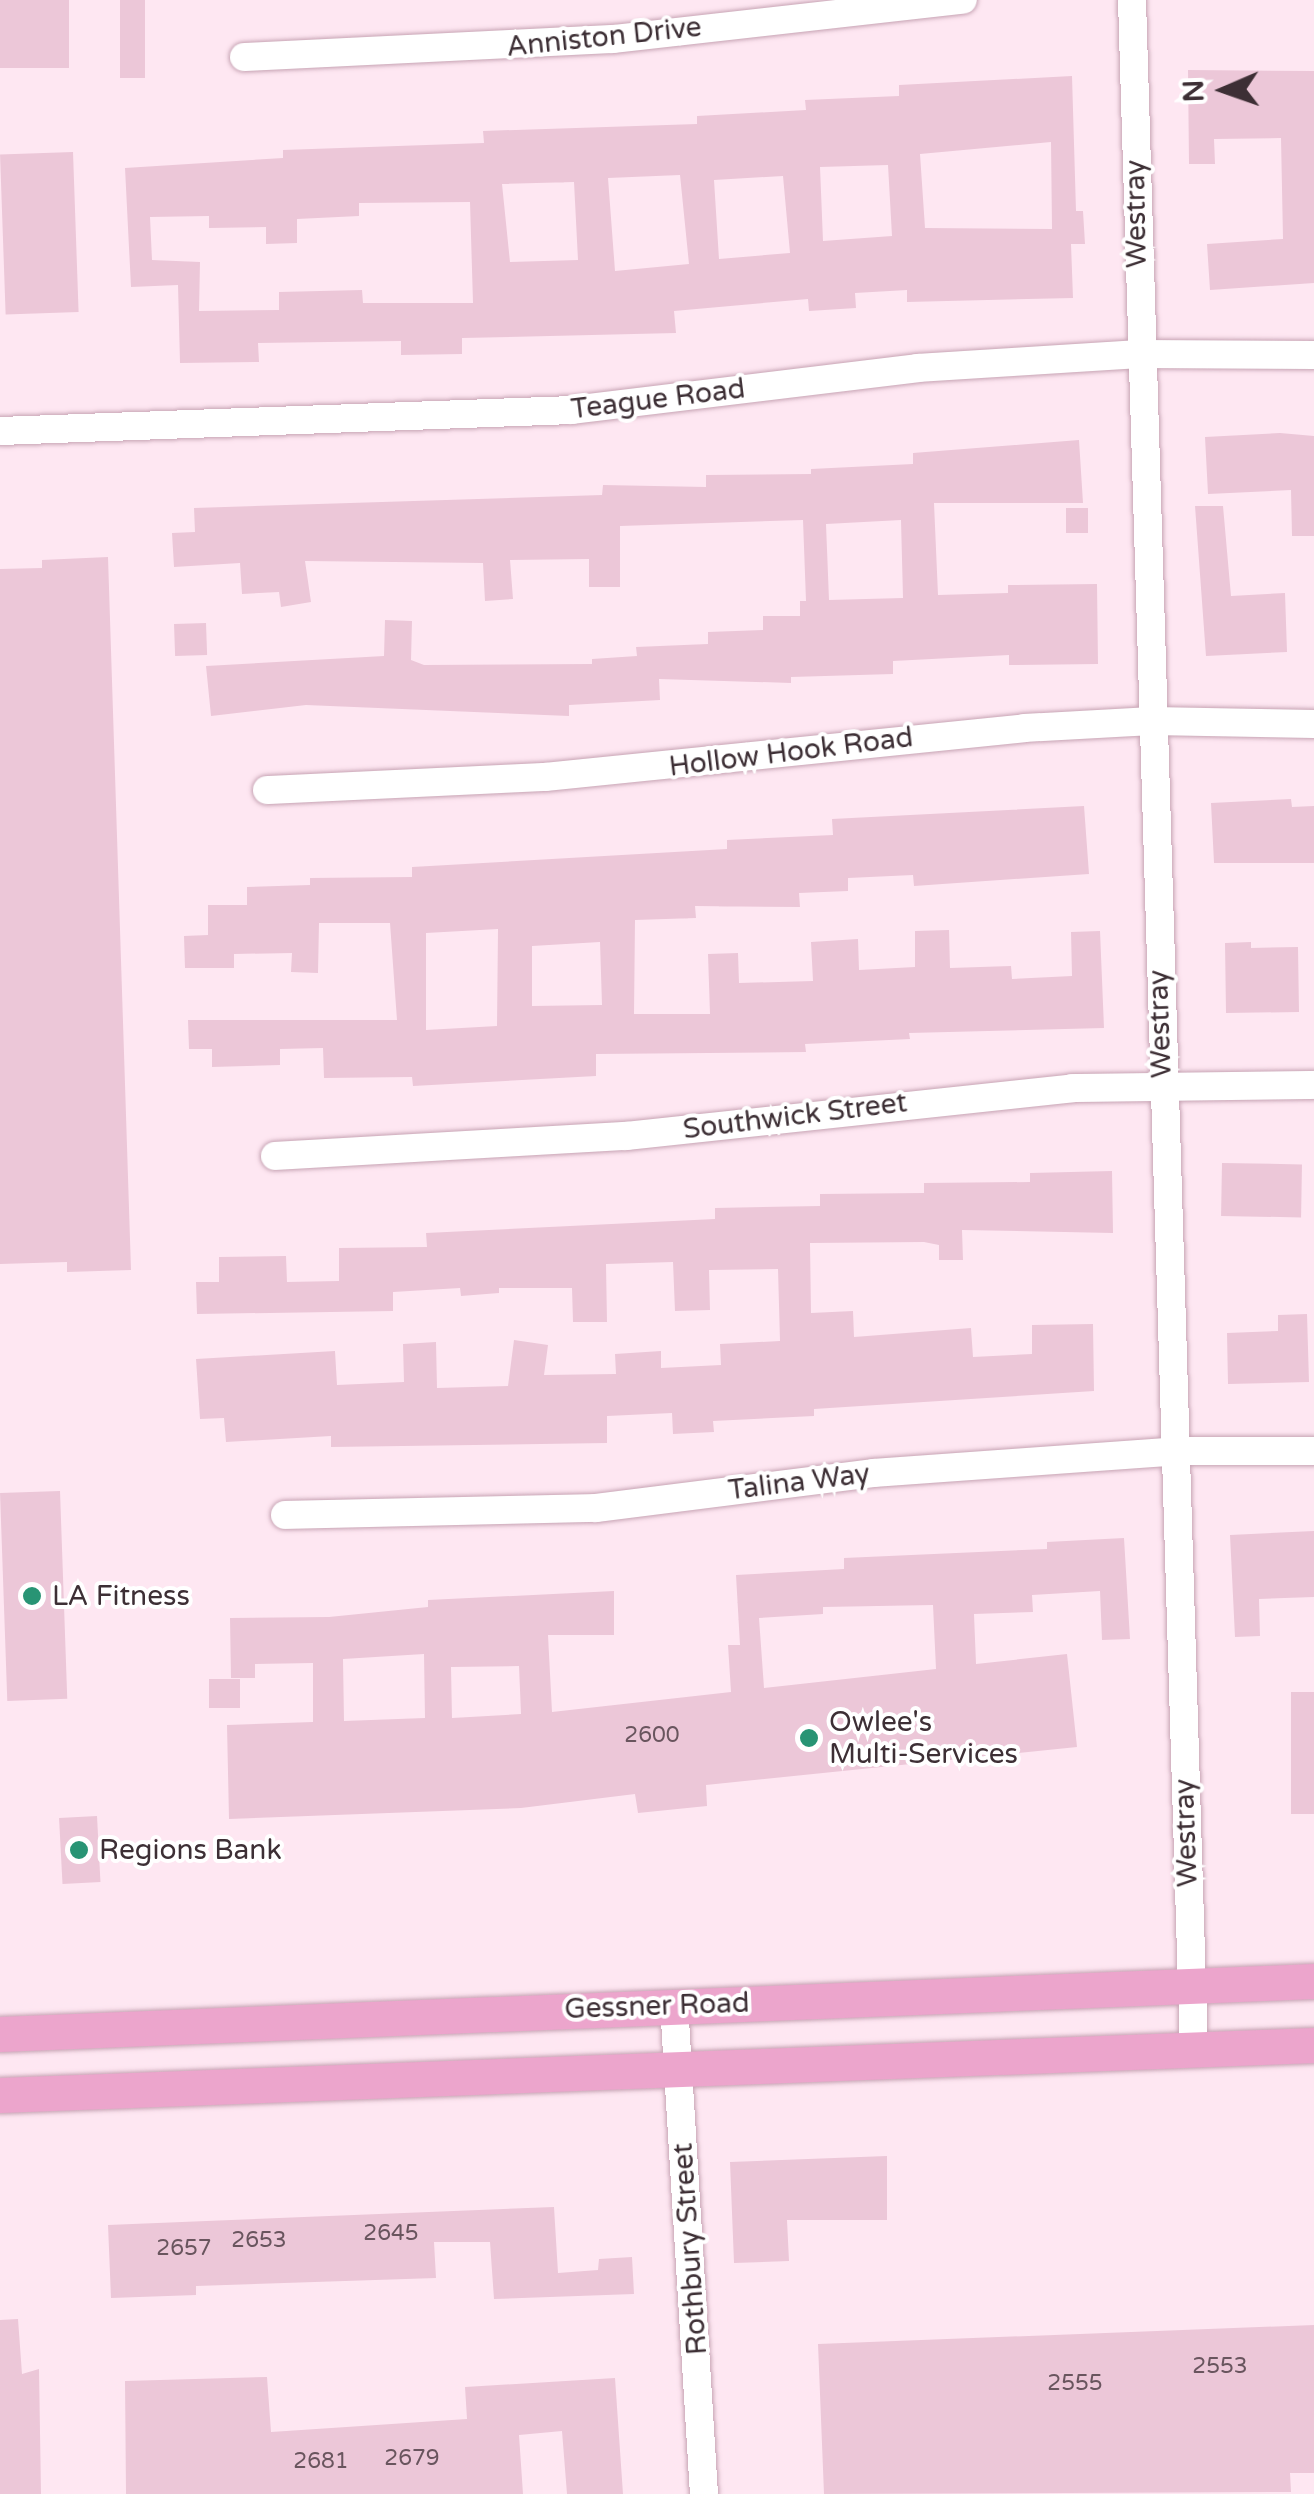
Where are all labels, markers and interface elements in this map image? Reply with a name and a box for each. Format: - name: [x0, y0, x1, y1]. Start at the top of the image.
- street label: Anniston Drive: [505, 10, 703, 64]
- north arrow: [1174, 40, 1274, 140]
- text: N: [1177, 79, 1211, 103]
- street label: Westray: [1118, 160, 1154, 268]
- street label: Teague Road: [569, 372, 747, 426]
- street label: Hollow Hook Road: [667, 720, 915, 784]
- street label: Westray: [1141, 969, 1179, 1079]
- street label: Southwick Street: [681, 1086, 909, 1146]
- street label: Talina Way: [726, 1457, 872, 1507]
- place label: LA Fitness: [52, 1579, 190, 1613]
- marker: LA Fitness: [21, 1585, 43, 1607]
- place label: Owlee's Multi-Services: [829, 1705, 1018, 1771]
- house number: 2600: [624, 1723, 680, 1749]
- marker: Owlee's Multi-Services: [798, 1727, 820, 1749]
- street label: Westray: [1167, 1778, 1205, 1888]
- place label: Regions Bank: [99, 1833, 282, 1867]
- marker: Regions Bank: [68, 1839, 90, 1861]
- street label: Gessner Road: [564, 1986, 750, 2026]
- street label: Rothbury Street: [666, 2142, 714, 2356]
- house number: 2645: [363, 2221, 419, 2247]
- house number: 2653: [231, 2228, 287, 2254]
- house number: 2657: [156, 2236, 212, 2262]
- house number: 2553: [1192, 2354, 1248, 2380]
- house number: 2555: [1047, 2371, 1103, 2397]
- house number: 2679: [384, 2446, 440, 2472]
- house number: 2681: [293, 2449, 349, 2475]

